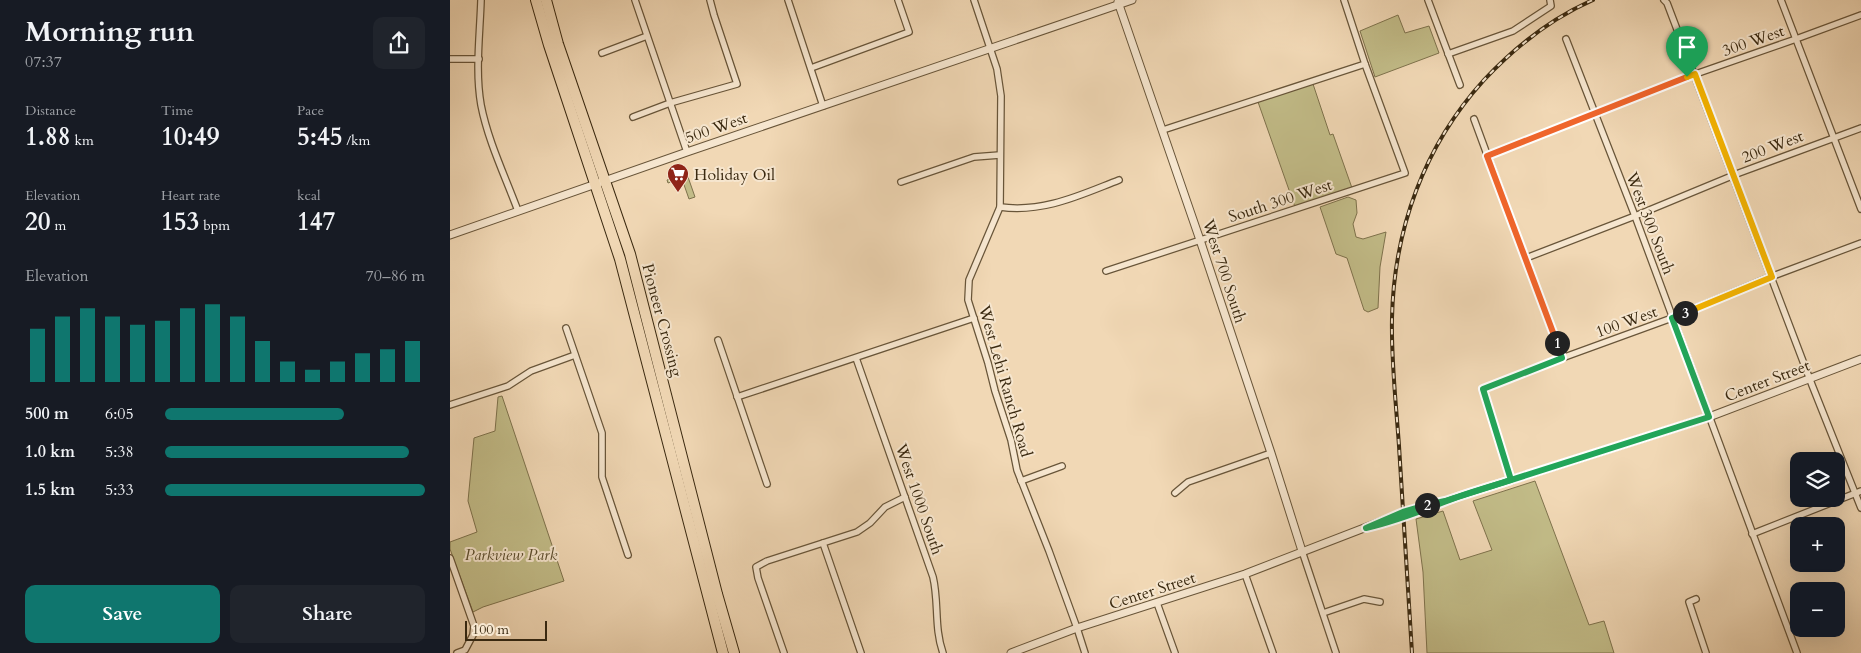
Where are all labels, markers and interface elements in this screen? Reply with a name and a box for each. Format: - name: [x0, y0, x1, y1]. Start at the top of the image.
- text: Morning run: [25, 13, 194, 51]
- button: share: [373, 17, 425, 69]
- street label: 300 West: [1719, 20, 1787, 62]
- pin: [1666, 26, 1708, 77]
- icon: arrive: [1673, 33, 1701, 61]
- text: 07:37: [25, 51, 62, 73]
- text: Distance: [25, 101, 76, 120]
- text: Time: [161, 101, 193, 120]
- text: Pace: [297, 101, 324, 120]
- street label: 500 West: [682, 107, 750, 149]
- text: 1.88: [25, 120, 71, 154]
- text: 10:49: [161, 120, 219, 154]
- text: 5:45: [297, 120, 343, 154]
- street label: 200 West: [1738, 125, 1806, 169]
- text: km: [71, 131, 94, 150]
- text: /km: [343, 131, 370, 150]
- supermarket icon: Holiday Oil: [666, 162, 690, 193]
- place label: Holiday Oil: [694, 164, 775, 186]
- street label: West 300 South: [1620, 168, 1680, 278]
- street label: South 300 West: [1226, 174, 1335, 228]
- text: Elevation: [25, 186, 81, 205]
- text: Heart rate: [161, 186, 220, 205]
- text: kcal: [297, 186, 321, 205]
- text: 20: [25, 205, 51, 239]
- text: 153: [161, 205, 199, 239]
- text: 147: [297, 205, 335, 239]
- text: m: [51, 216, 66, 235]
- text: bpm: [199, 216, 230, 235]
- street label: West 700 South: [1197, 216, 1251, 326]
- street label: Pioneer Crossing: [636, 261, 688, 379]
- text: Elevation: [25, 265, 89, 287]
- text: 70–86 m: [366, 265, 425, 287]
- pin: 3: [1672, 300, 1698, 326]
- street label: 100 West: [1592, 301, 1660, 343]
- street label: West Lehi Ranch Road: [973, 302, 1037, 460]
- text: 3: [1682, 304, 1689, 323]
- pin: 1: [1544, 330, 1570, 356]
- text: 1: [1554, 334, 1561, 353]
- street label: Center Street: [1722, 355, 1813, 407]
- text: 500 m: [25, 403, 69, 425]
- text: 6:05: [105, 403, 134, 425]
- street label: West 1000 South: [889, 440, 948, 558]
- text: 1.0 km: [25, 441, 75, 463]
- text: 5:38: [105, 441, 134, 463]
- map controls: [1790, 452, 1845, 637]
- button: layers: [1790, 452, 1845, 507]
- text: 1.5 km: [25, 479, 75, 501]
- text: 5:33: [105, 479, 134, 501]
- pin: 2: [1414, 492, 1440, 518]
- text: 2: [1424, 496, 1431, 515]
- button: +: [1790, 517, 1845, 572]
- park label: Parkview Park: [465, 544, 557, 566]
- street label: Center Street: [1106, 567, 1198, 615]
- button: −: [1790, 582, 1845, 637]
- button: Save: [25, 585, 220, 643]
- button: Share: [230, 585, 425, 643]
- scale bar: [465, 618, 548, 641]
- text: 100 m: [472, 620, 509, 639]

